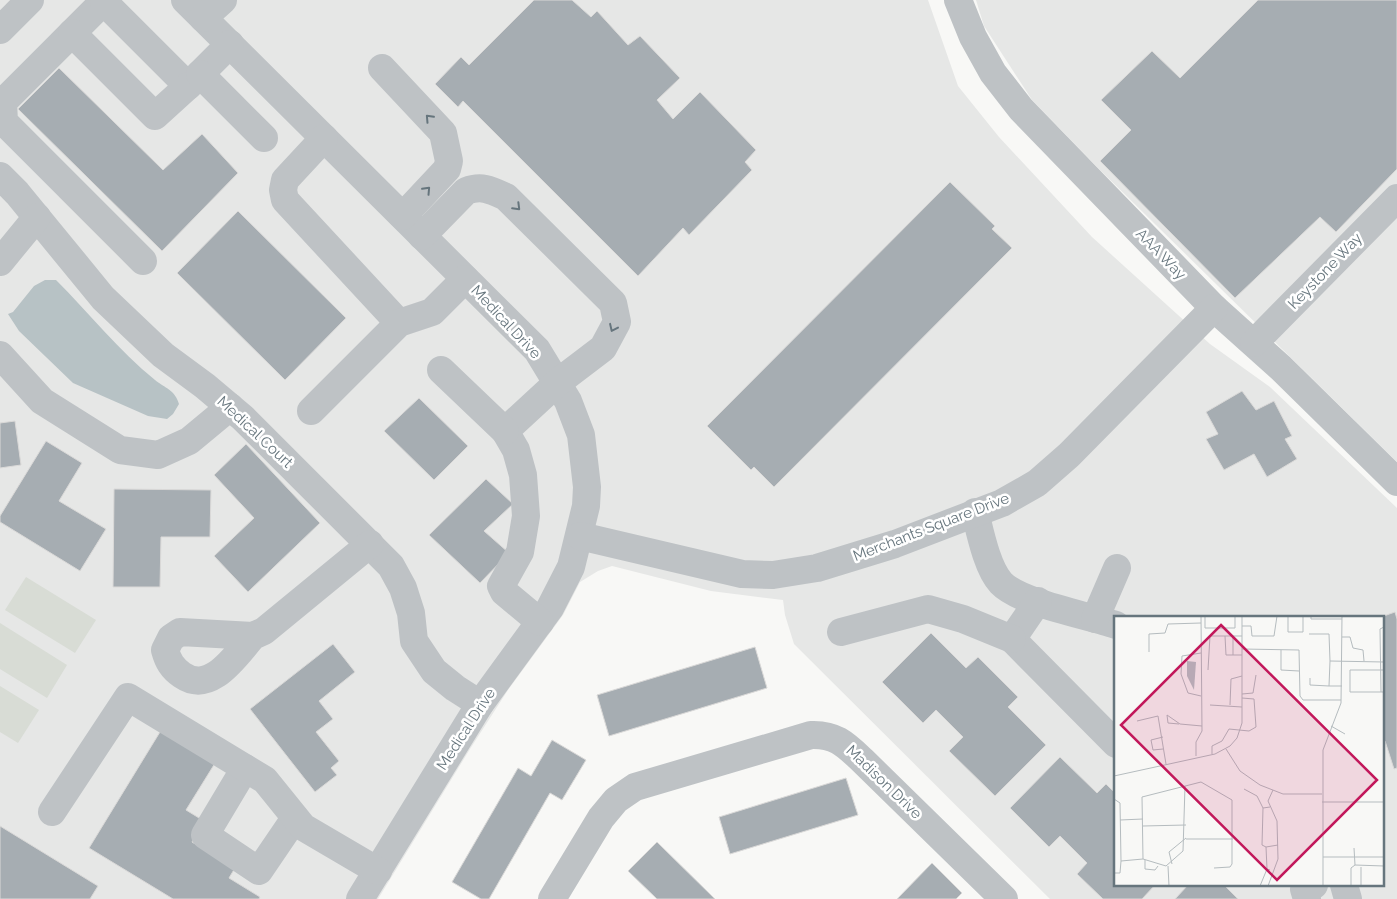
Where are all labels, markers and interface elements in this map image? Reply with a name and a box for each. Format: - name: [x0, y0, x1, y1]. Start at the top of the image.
- one-way arrow: [426, 115, 435, 124]
- one-way arrow: [421, 186, 430, 195]
- one-way arrow: [511, 202, 520, 211]
- street label: AAA Way: [1132, 225, 1190, 283]
- street label: Keystone Way: [1284, 229, 1366, 313]
- street label: Medical Drive: [467, 281, 545, 363]
- one-way arrow: [610, 323, 620, 332]
- street label: Medical Court: [213, 392, 297, 472]
- street label: Merchants Square Drive: [850, 489, 1012, 565]
- inset map: [1114, 616, 1384, 886]
- street label: Medical Drive: [433, 684, 499, 773]
- street label: Madison Drive: [842, 741, 926, 823]

